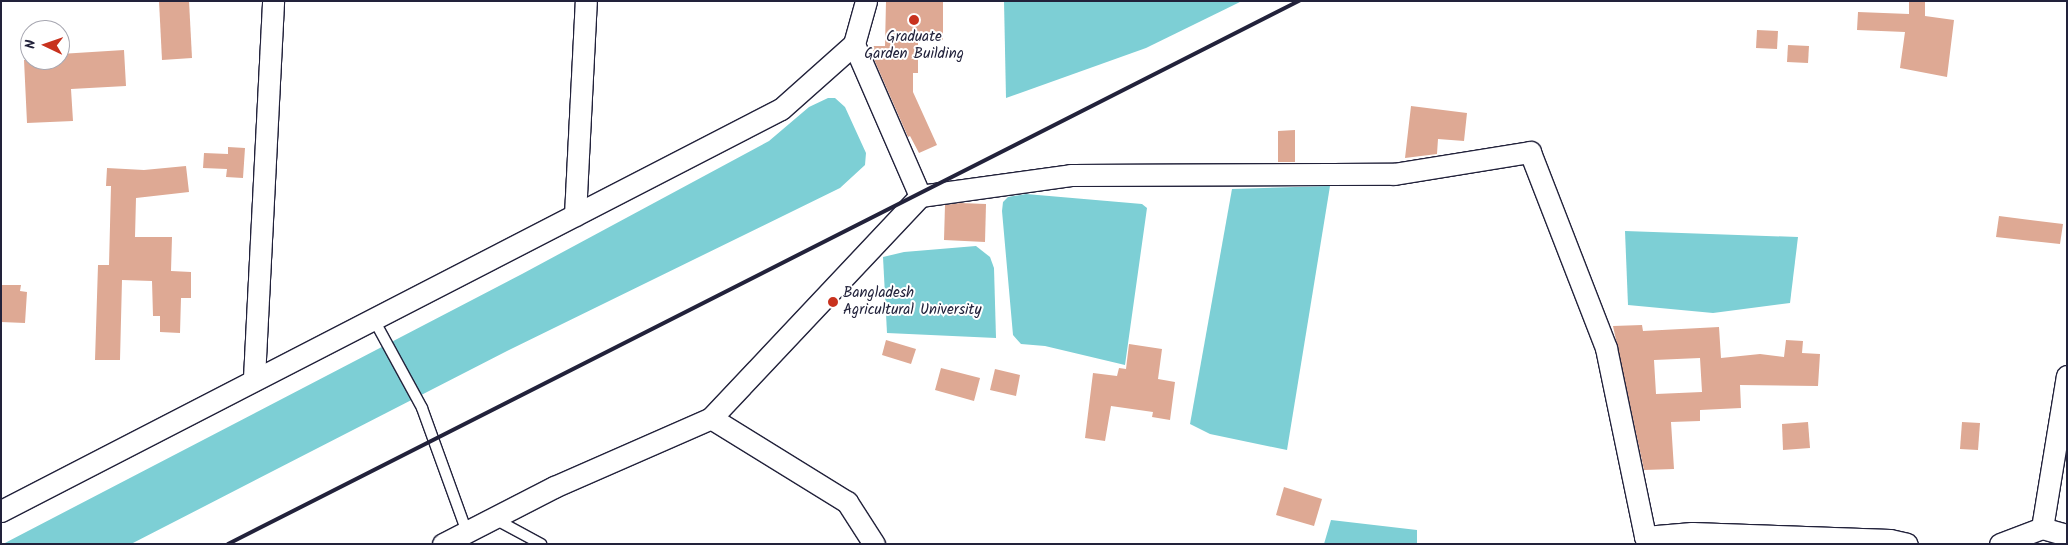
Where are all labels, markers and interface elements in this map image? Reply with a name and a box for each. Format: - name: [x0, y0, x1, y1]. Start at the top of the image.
- marker: Graduate Garden Building: [908, 14, 920, 26]
- north arrow: [20, 20, 70, 70]
- place label: Graduate Garden Building: [864, 28, 964, 63]
- text: N: [20, 39, 42, 49]
- place label: Bangladesh Agricultural University: [843, 284, 981, 319]
- marker: Bangladesh Agricultural University: [827, 296, 839, 308]

